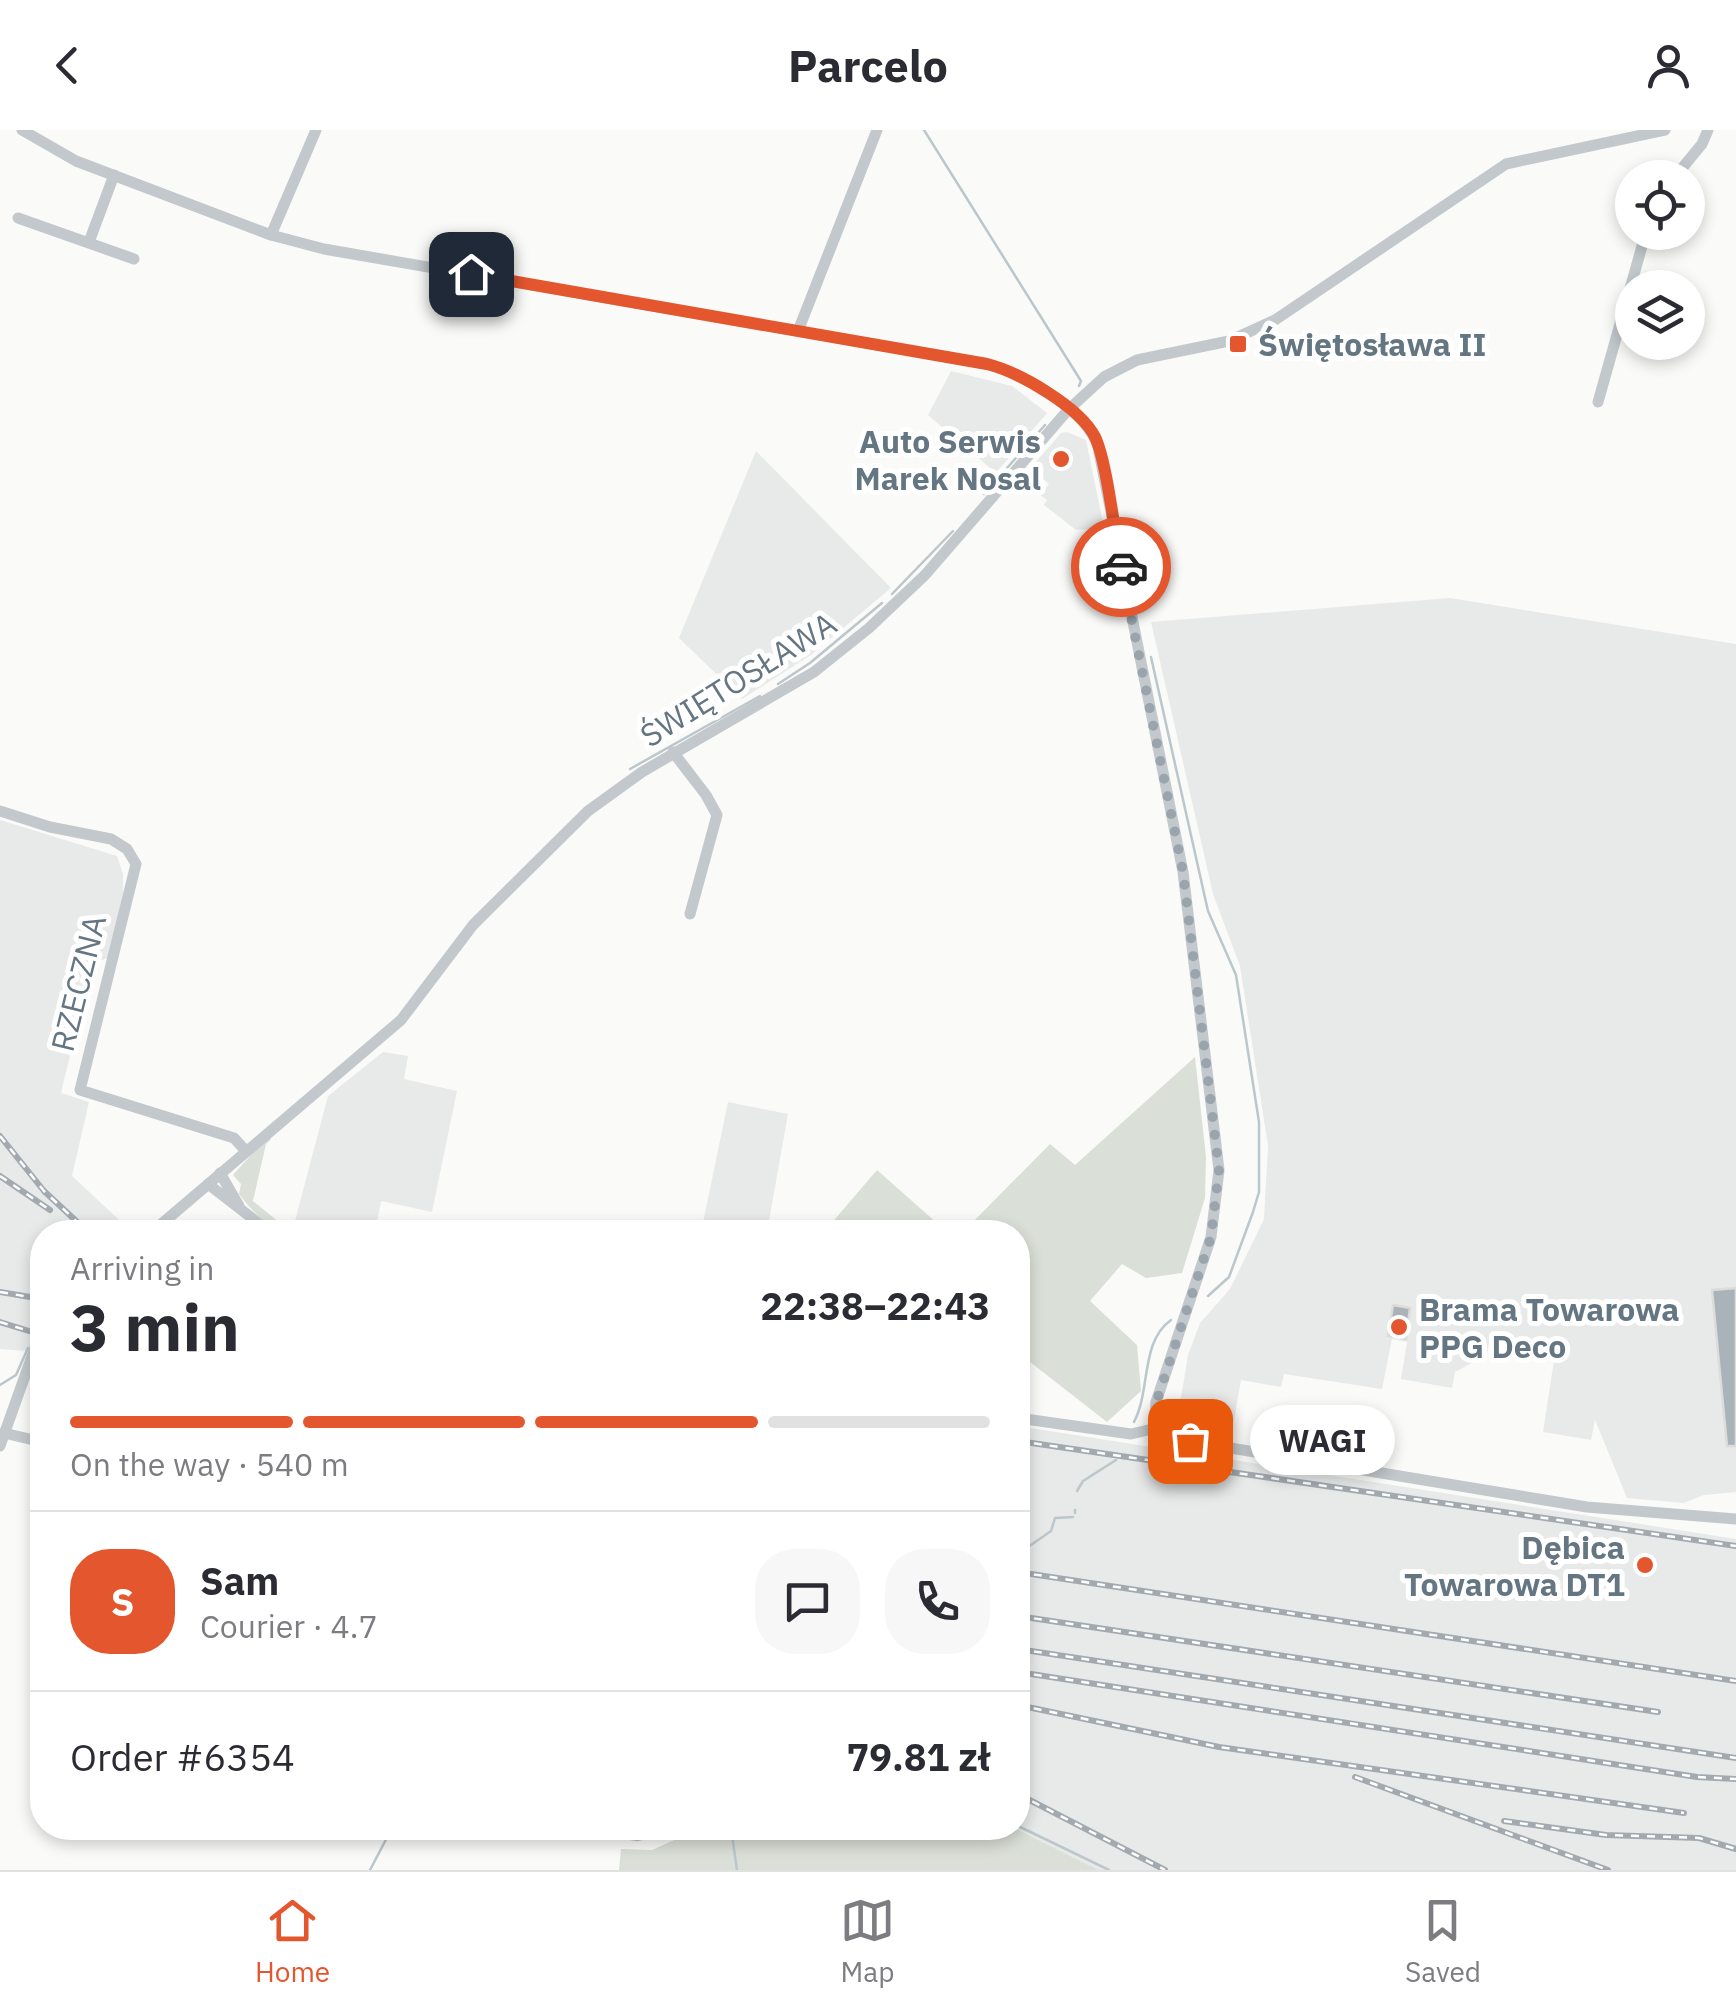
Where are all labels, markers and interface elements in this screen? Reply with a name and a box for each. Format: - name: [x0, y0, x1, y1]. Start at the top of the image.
- text: Parcelo: [788, 36, 948, 94]
- icon: back: [40, 38, 95, 93]
- icon: person: [1641, 38, 1696, 93]
- map controls: [1615, 160, 1705, 360]
- button: locate: [1615, 160, 1705, 250]
- pin: [429, 232, 514, 317]
- icon: home: [444, 247, 499, 302]
- button: layers: [1615, 270, 1705, 360]
- place label: Świętosława II: [1258, 323, 1486, 365]
- marker: Świętosława II: [1227, 333, 1249, 355]
- place label: Auto Serwis Marek Nosal: [855, 420, 1041, 499]
- marker: Auto Serwis Marek Nosal: [1050, 448, 1072, 470]
- courier: [1071, 517, 1171, 617]
- icon: car: [1094, 540, 1149, 595]
- street label: ŚWIĘTOSŁAWA: [632, 602, 844, 756]
- street label: RZECZNA: [41, 910, 115, 1056]
- text: Arriving in: [70, 1247, 215, 1289]
- text: 22:38–22:43: [760, 1281, 990, 1330]
- text: 3 min: [70, 1284, 240, 1369]
- place label: Brama Towarowa PPG Deco: [1419, 1288, 1680, 1367]
- marker: Brama Towarowa PPG Deco: [1388, 1316, 1410, 1338]
- pin: [1148, 1399, 1233, 1484]
- callout: WAGI: [1250, 1406, 1395, 1476]
- icon: bag: [1163, 1414, 1218, 1469]
- text: WAGI: [1278, 1419, 1367, 1461]
- text: On the way · 540 m: [70, 1443, 349, 1485]
- place label: Dębica Towarowa DT1: [1404, 1526, 1625, 1605]
- button: chat: [755, 1549, 860, 1654]
- button: phone: [885, 1549, 990, 1654]
- marker: Dębica Towarowa DT1: [1634, 1554, 1656, 1576]
- text: Sam: [200, 1556, 279, 1605]
- text: S: [111, 1577, 134, 1626]
- text: Courier · 4.7: [200, 1605, 378, 1647]
- text: Order #6354: [70, 1732, 295, 1781]
- text: 79.81 zł: [846, 1732, 990, 1781]
- tab: Home: [255, 1893, 330, 1990]
- tab: Map: [840, 1893, 895, 1990]
- tab: Saved: [1405, 1893, 1481, 1990]

